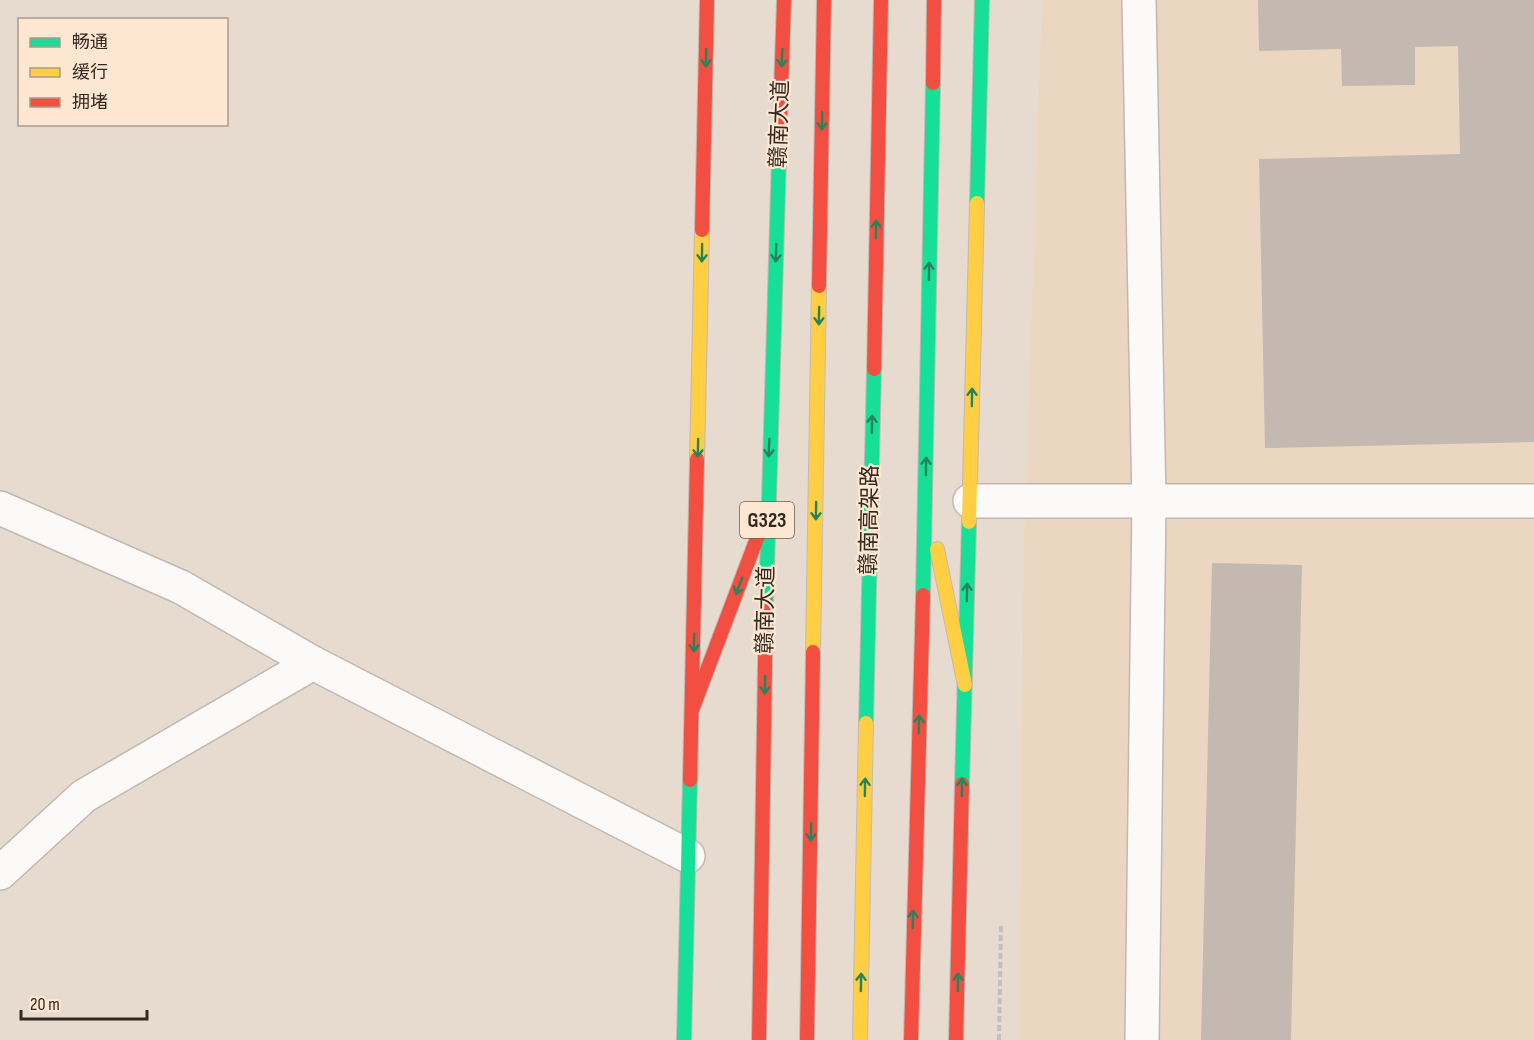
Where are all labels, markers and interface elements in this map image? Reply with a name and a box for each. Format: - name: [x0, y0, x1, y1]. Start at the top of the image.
- legend: [18, 18, 228, 126]
- text: 畅通: [72, 32, 108, 53]
- one-way arrow: [700, 48, 712, 68]
- one-way arrow: [776, 48, 788, 68]
- text: 缓行: [72, 62, 108, 83]
- street label: 赣南大道: [765, 80, 795, 168]
- text: 拥堵: [72, 92, 108, 113]
- one-way arrow: [816, 111, 828, 131]
- one-way arrow: [870, 219, 882, 239]
- one-way arrow: [696, 243, 708, 263]
- one-way arrow: [770, 243, 781, 263]
- one-way arrow: [923, 261, 935, 281]
- one-way arrow: [813, 306, 825, 326]
- one-way arrow: [967, 387, 978, 407]
- one-way arrow: [866, 414, 878, 434]
- one-way arrow: [692, 438, 704, 458]
- one-way arrow: [764, 438, 775, 458]
- one-way arrow: [920, 456, 932, 476]
- street label: 赣南高架路: [856, 465, 884, 575]
- one-way arrow: [810, 501, 822, 521]
- road number: G323: [740, 502, 794, 538]
- street label: 赣南大道: [752, 566, 780, 654]
- one-way arrow: [733, 576, 744, 595]
- one-way arrow: [962, 582, 973, 602]
- one-way arrow: [688, 633, 700, 653]
- one-way arrow: [759, 675, 770, 695]
- one-way arrow: [913, 714, 925, 734]
- one-way arrow: [859, 777, 871, 797]
- one-way arrow: [957, 777, 968, 797]
- one-way arrow: [805, 822, 816, 842]
- one-way arrow: [908, 909, 919, 929]
- one-way arrow: [855, 972, 867, 992]
- one-way arrow: [952, 972, 963, 992]
- scale bar: [21, 983, 147, 1021]
- text: 20 m: [30, 994, 60, 1015]

